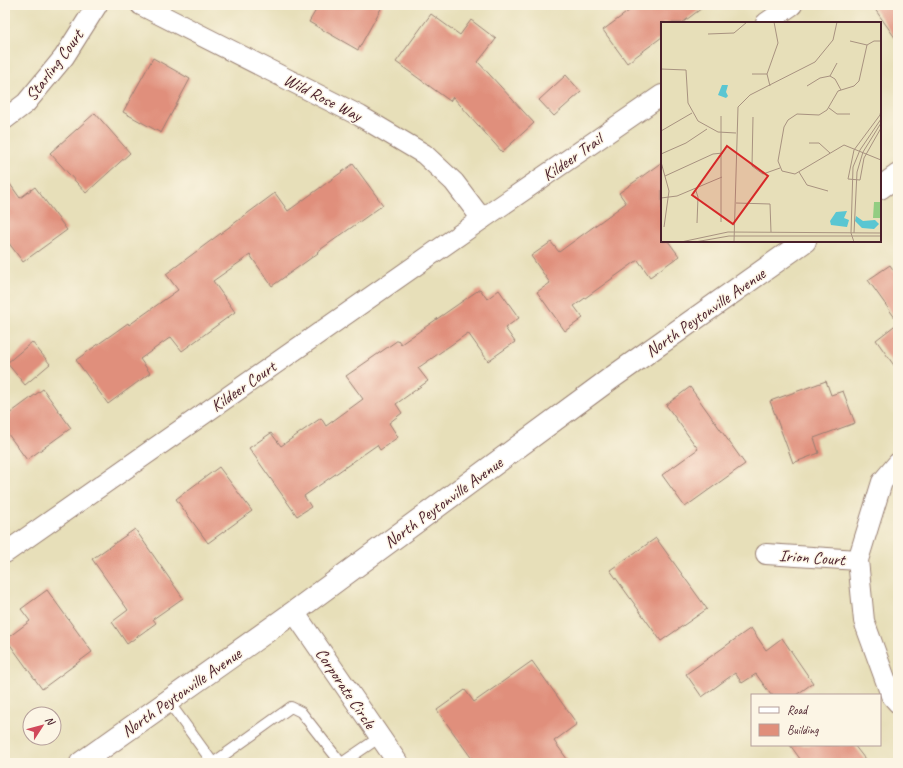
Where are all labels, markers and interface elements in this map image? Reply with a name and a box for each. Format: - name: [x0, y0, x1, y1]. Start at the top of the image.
- inset map: [661, 22, 881, 242]
- street label: Starling Court: [21, 24, 89, 105]
- street label: Wild Rose Way: [280, 69, 366, 127]
- street label: Kildeer Trail: [538, 127, 609, 186]
- street label: North Peytonville Avenue: [641, 262, 770, 362]
- street label: Kildeer Court: [207, 355, 282, 416]
- street label: North Peytonville Avenue: [380, 451, 508, 552]
- street label: Irion Court: [778, 545, 848, 570]
- street label: North Peytonville Avenue: [117, 642, 246, 742]
- street label: Corporate Circle: [311, 644, 381, 734]
- legend: [751, 694, 881, 746]
- text: Road: [787, 702, 809, 718]
- north arrow: [22, 706, 62, 746]
- text: N: [42, 713, 59, 729]
- text: Building: [787, 722, 819, 738]

